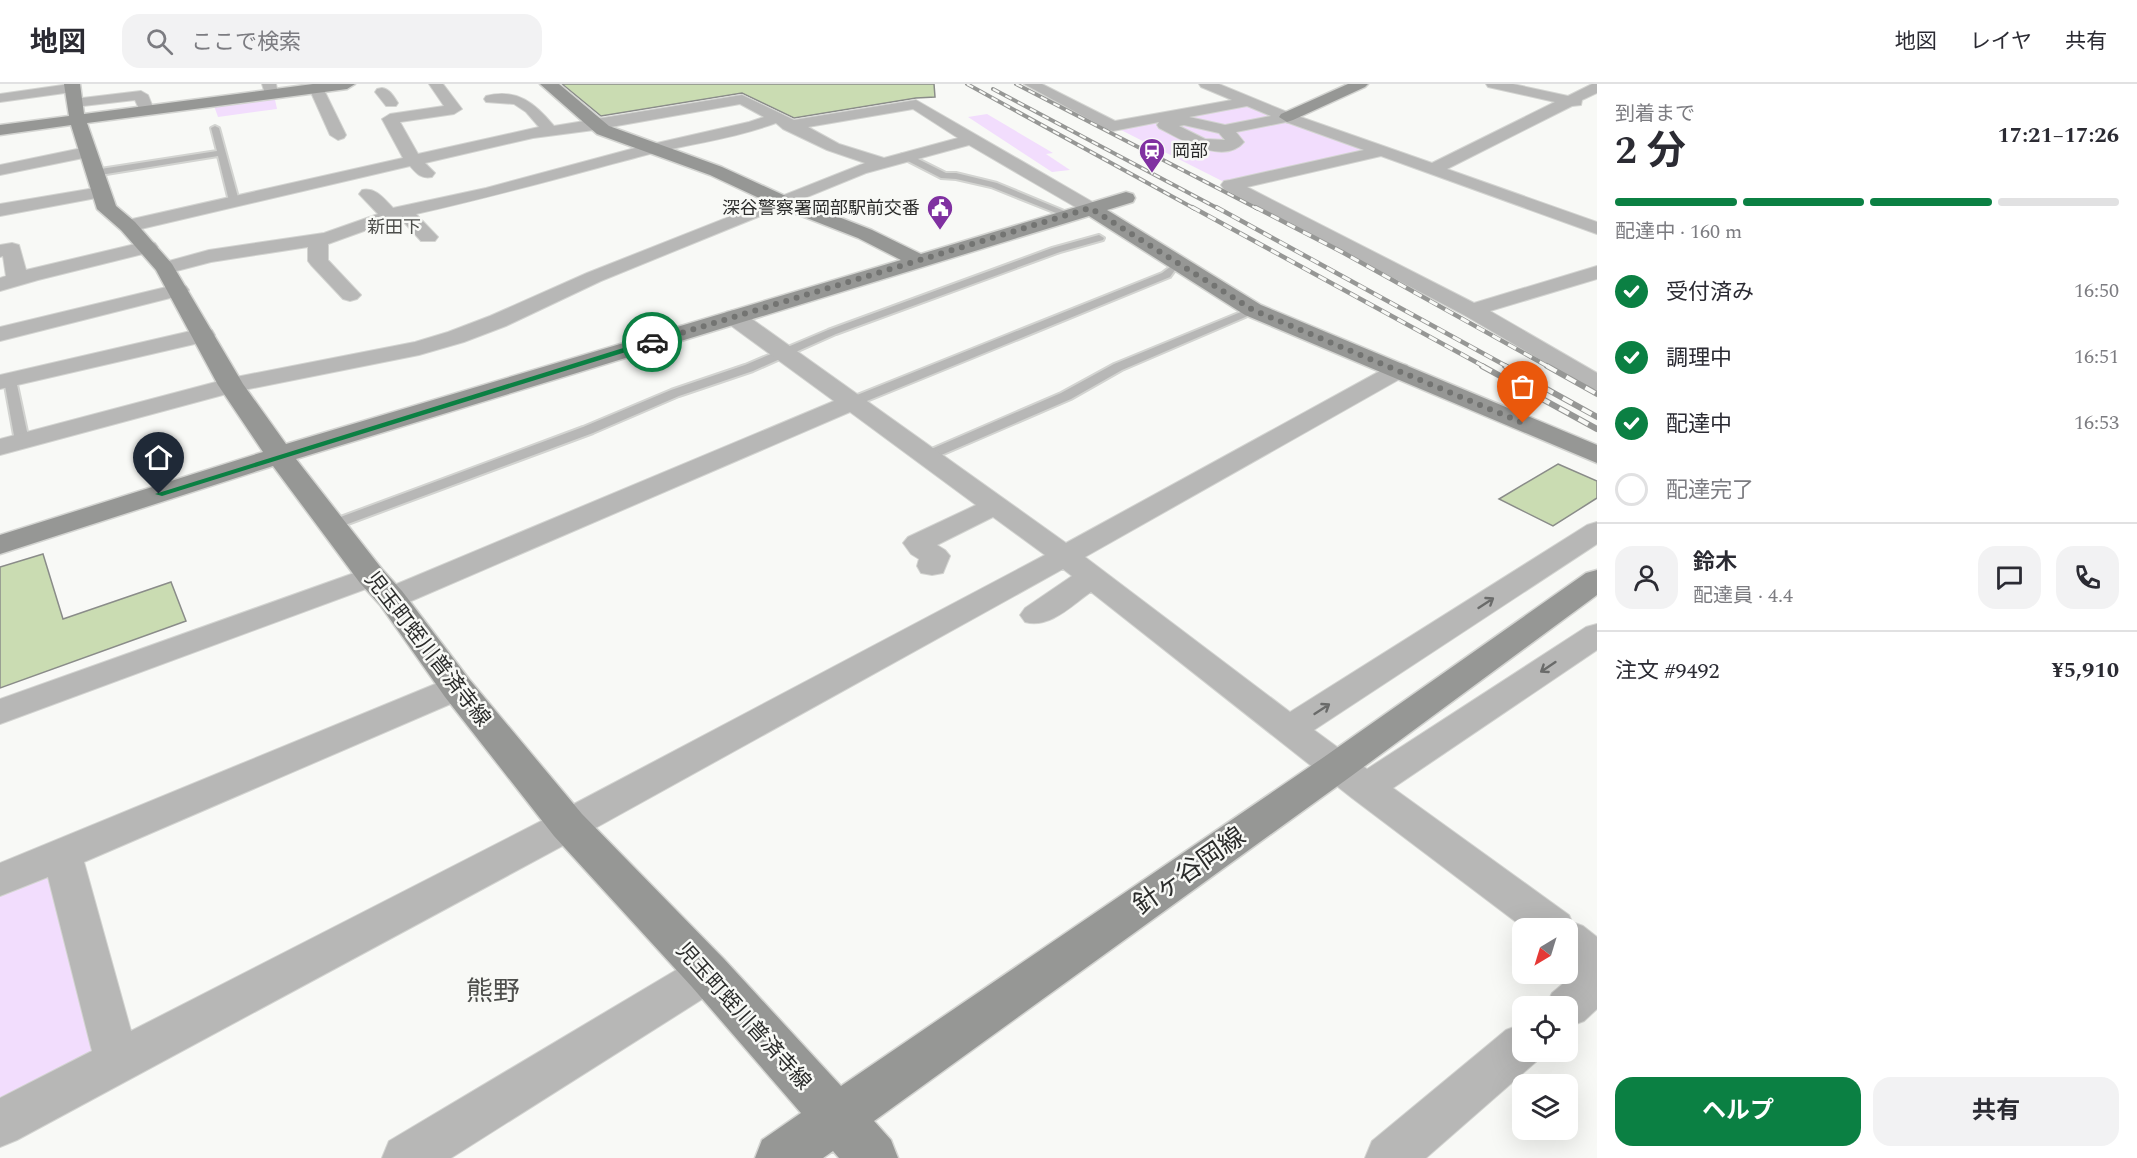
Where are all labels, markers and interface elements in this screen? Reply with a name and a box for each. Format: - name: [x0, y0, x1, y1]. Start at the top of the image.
- search box: [122, 14, 542, 68]
- text: 地図: [30, 21, 86, 64]
- icon: search: [143, 25, 176, 58]
- text: ここで検索: [191, 26, 301, 59]
- text: 地図: [1895, 26, 1937, 58]
- text: レイヤ: [1970, 26, 2032, 58]
- text: 共有: [2065, 26, 2107, 58]
- text: 到着まで: [1615, 99, 1695, 129]
- text: 17:21–17:26: [1997, 119, 2119, 152]
- text: 2 分: [1615, 122, 1686, 181]
- station icon: 岡部: [1137, 136, 1167, 174]
- place label: 岡部: [1172, 138, 1208, 165]
- public building icon: 深谷警察署岡部駅前交番: [925, 193, 955, 231]
- place label: 深谷警察署岡部駅前交番: [722, 195, 920, 222]
- district label: 新田下: [367, 214, 421, 241]
- text: 配達中 · 160 m: [1615, 217, 1742, 247]
- icon: check: [1615, 275, 1648, 308]
- text: 受付済み: [1666, 276, 1754, 309]
- text: 16:50: [2074, 276, 2119, 306]
- courier: [622, 312, 682, 372]
- icon: car: [636, 326, 669, 359]
- icon: check: [1615, 341, 1648, 374]
- text: 調理中: [1666, 342, 1732, 375]
- text: 16:51: [2074, 342, 2119, 372]
- pin: [1497, 361, 1548, 423]
- icon: bag: [1506, 370, 1539, 403]
- icon: check: [1615, 407, 1648, 440]
- text: 配達中: [1666, 408, 1732, 441]
- text: 16:53: [2074, 408, 2119, 438]
- pin: [133, 432, 184, 494]
- icon: home: [142, 441, 175, 474]
- text: 配達完了: [1666, 474, 1754, 507]
- button: person: [1615, 546, 1678, 609]
- text: 鈴木: [1693, 546, 1737, 579]
- button: chat: [1978, 546, 2041, 609]
- button: phone: [2056, 546, 2119, 609]
- street label: 児玉町蛭川普済寺線: [356, 565, 498, 734]
- text: 配達員 · 4.4: [1693, 581, 1793, 611]
- one-way arrow: [1477, 596, 1494, 608]
- text: ¥5,910: [2051, 654, 2119, 687]
- text: 注文 #9492: [1615, 655, 1720, 688]
- one-way arrow: [1541, 661, 1557, 673]
- one-way arrow: [1313, 702, 1330, 714]
- street label: 針ヶ谷岡線: [1125, 817, 1254, 924]
- north arrow: [1512, 918, 1578, 984]
- map controls: [1512, 918, 1578, 1140]
- street label: 児玉町蛭川普済寺線: [668, 936, 818, 1098]
- district label: 熊野: [466, 971, 520, 1013]
- button: locate: [1512, 996, 1578, 1062]
- button: layers: [1512, 1074, 1578, 1140]
- button: ヘルプ: [1615, 1077, 1861, 1146]
- button: 共有: [1873, 1077, 2119, 1146]

